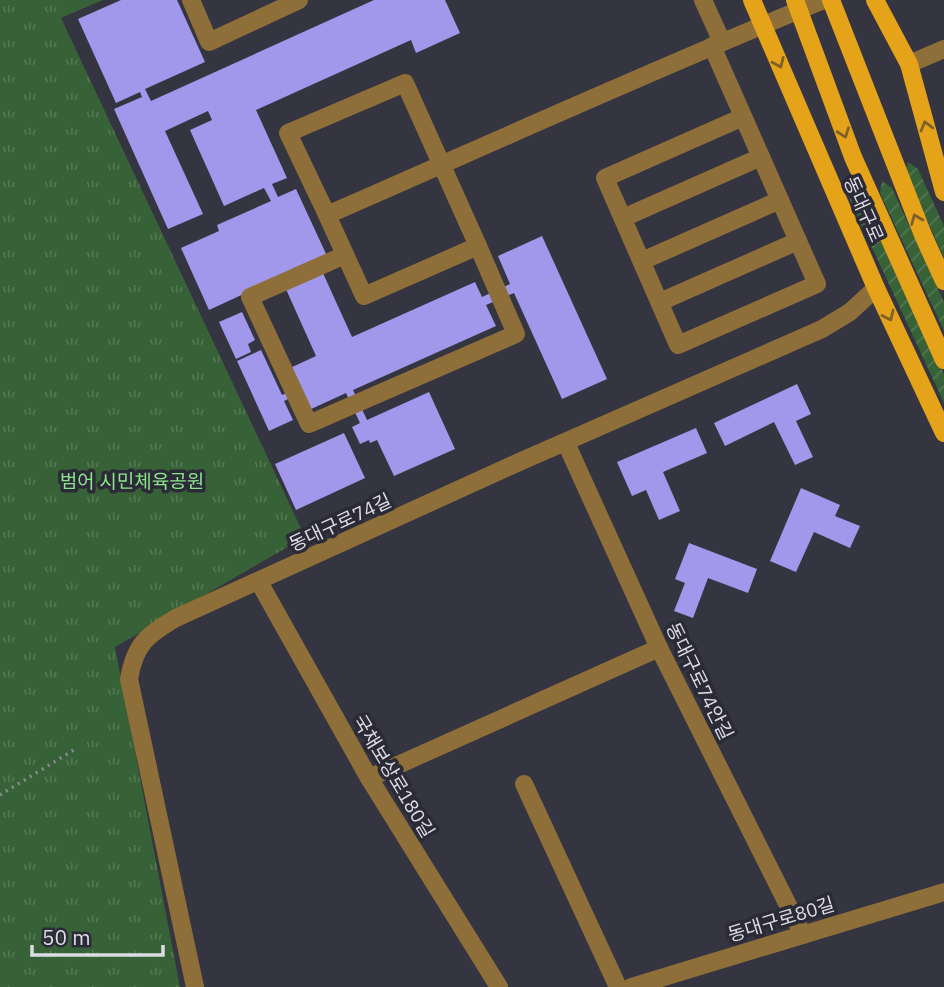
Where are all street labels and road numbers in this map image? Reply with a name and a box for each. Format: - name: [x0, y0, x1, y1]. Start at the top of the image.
- street label: 동대구로: [839, 172, 889, 246]
- street label: 동대구로74길: [285, 488, 395, 556]
- street label: 동대구로74안길: [661, 618, 739, 744]
- street label: 국채보상로180길: [348, 710, 440, 842]
- street label: 동대구로80길: [725, 891, 837, 947]

